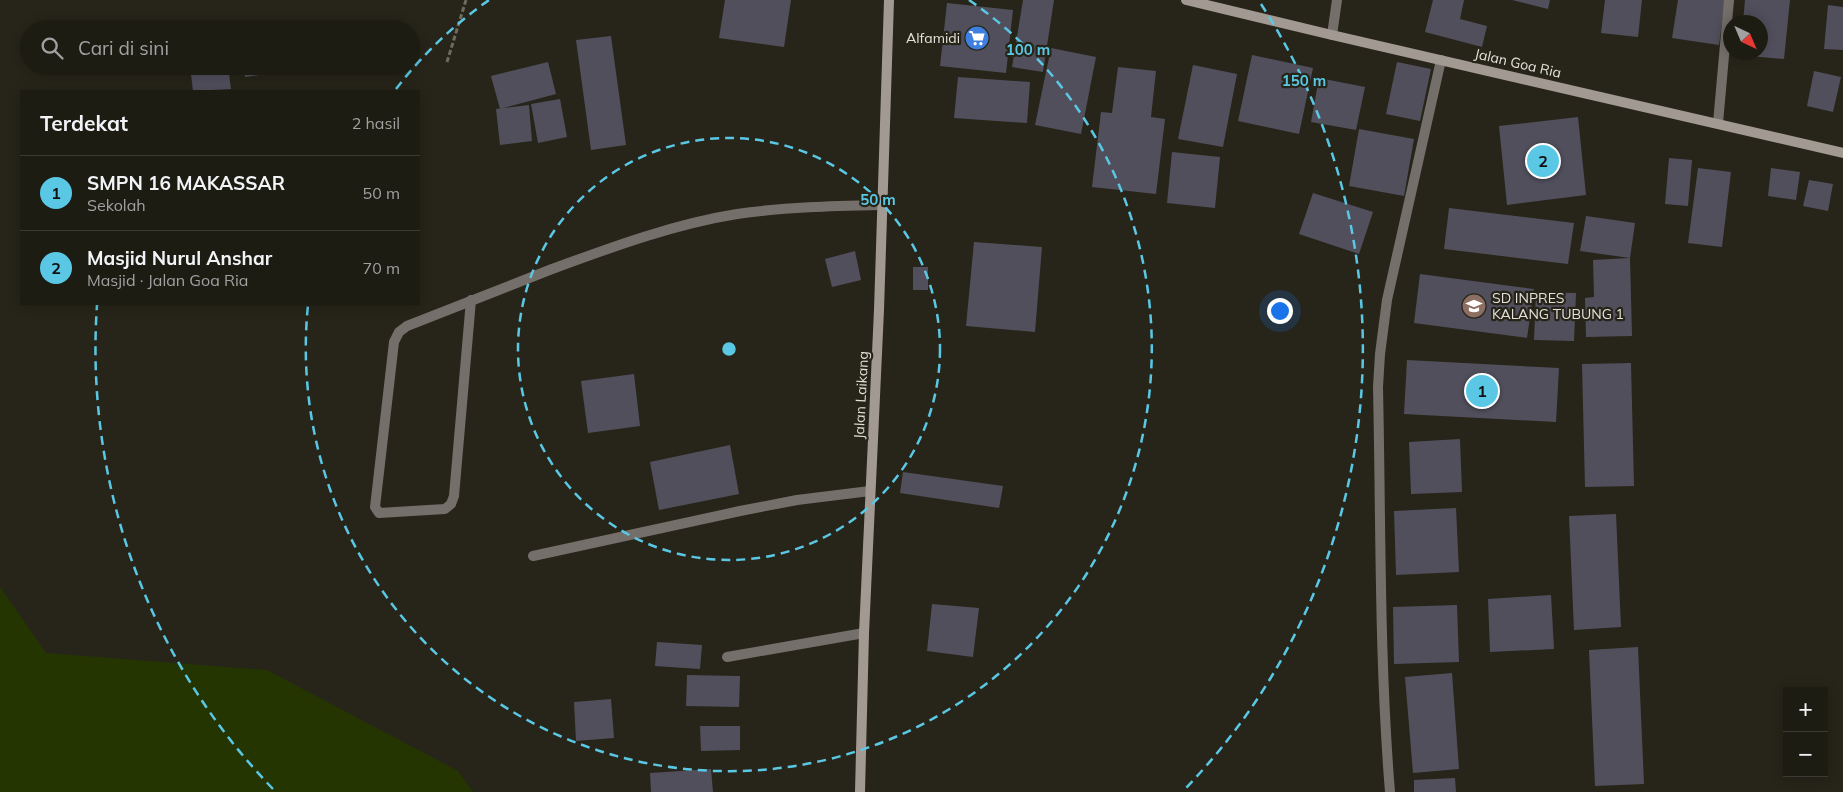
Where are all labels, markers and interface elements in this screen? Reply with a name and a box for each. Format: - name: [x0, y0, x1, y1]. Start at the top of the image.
- north arrow: [1723, 15, 1768, 60]
- search box: [20, 20, 420, 75]
- supermarket icon: Alfamidi: [964, 25, 990, 51]
- place label: Alfamidi: [906, 29, 960, 47]
- icon: search: [38, 34, 66, 62]
- text: Cari di sini: [78, 36, 169, 60]
- text: 100 m: [1006, 40, 1050, 59]
- street label: Jalan Goa Ria: [1473, 44, 1563, 82]
- text: 150 m: [1282, 71, 1326, 90]
- text: Terdekat: [40, 110, 128, 136]
- text: 2 hasil: [352, 113, 400, 133]
- pin: 2: [1527, 142, 1559, 180]
- text: SMPN 16 MAKASSAR: [87, 171, 285, 195]
- text: 1: [51, 183, 61, 203]
- text: 50 m: [363, 183, 400, 203]
- text: 50 m: [860, 190, 896, 209]
- text: Sekolah: [87, 195, 146, 215]
- text: Masjid Nurul Anshar: [87, 246, 272, 270]
- text: 2: [51, 258, 61, 278]
- text: 70 m: [363, 258, 400, 278]
- text: Masjid · Jalan Goa Ria: [87, 270, 248, 290]
- place label: SD INPRES KALANG TUBUNG 1: [1492, 289, 1624, 323]
- school or university icon: SD INPRES KALANG TUBUNG 1: [1461, 293, 1487, 319]
- your location: [1267, 298, 1293, 324]
- centre of rings: [720, 340, 738, 358]
- street label: Jalan Laikang: [850, 351, 872, 439]
- pin: 1: [1466, 372, 1498, 410]
- map controls: [1783, 687, 1828, 777]
- button: +: [1783, 687, 1828, 732]
- button: −: [1783, 732, 1828, 777]

